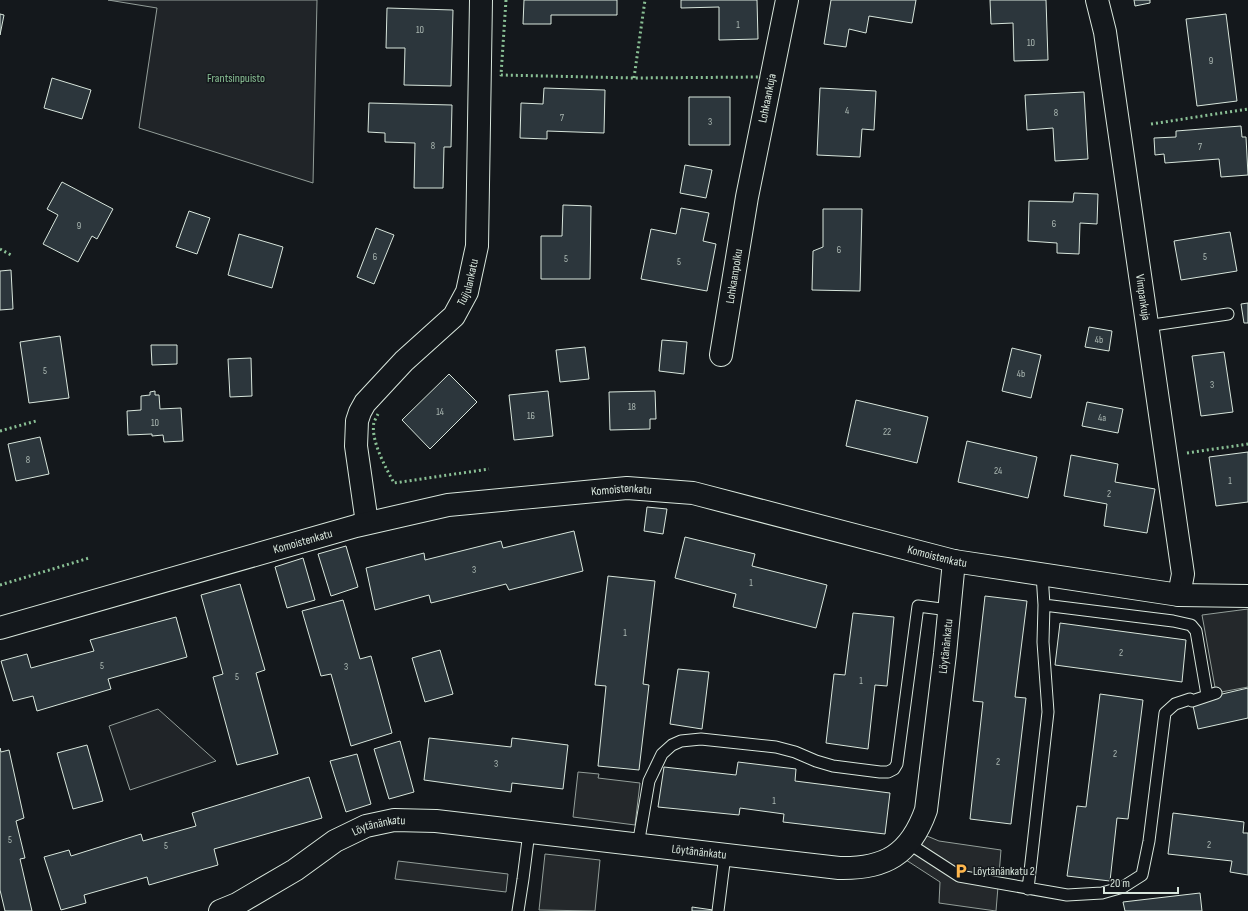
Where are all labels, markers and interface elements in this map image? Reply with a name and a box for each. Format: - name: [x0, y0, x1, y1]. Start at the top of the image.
- house number: 1: [736, 19, 740, 31]
- house number: 10: [416, 24, 424, 36]
- house number: 10: [1027, 37, 1035, 49]
- house number: 9: [1209, 55, 1213, 67]
- park label: Frantsinpuisto: [207, 71, 265, 86]
- street label: Lohkaankuja: [755, 72, 780, 124]
- house number: 4: [845, 105, 849, 117]
- house number: 8: [1054, 107, 1058, 119]
- house number: 7: [560, 112, 564, 124]
- house number: 3: [708, 116, 712, 128]
- house number: 8: [431, 140, 435, 152]
- house number: 7: [1198, 141, 1202, 153]
- house number: 6: [1052, 218, 1056, 230]
- house number: 9: [77, 220, 81, 232]
- house number: 6: [837, 244, 841, 256]
- street label: Lohkaanpolku: [723, 248, 746, 305]
- house number: 6: [373, 251, 377, 263]
- house number: 5: [1203, 251, 1207, 263]
- house number: 5: [564, 253, 568, 265]
- house number: 5: [677, 256, 681, 268]
- street label: Tuijulankatu: [454, 258, 482, 309]
- street label: Vimpankuja: [1132, 273, 1153, 322]
- house number: 4b: [1095, 334, 1103, 346]
- house number: 5: [43, 365, 47, 377]
- house number: 4b: [1017, 368, 1025, 380]
- house number: 3: [1210, 379, 1214, 391]
- house number: 18: [628, 401, 636, 413]
- house number: 14: [436, 406, 444, 418]
- house number: 16: [527, 410, 535, 422]
- house number: 4a: [1098, 412, 1106, 424]
- house number: 10: [151, 417, 159, 429]
- house number: 22: [883, 426, 891, 438]
- house number: 8: [26, 454, 30, 466]
- house number: 24: [994, 465, 1002, 477]
- house number: 1: [1228, 475, 1232, 487]
- street label: Komoistenkatu: [591, 481, 652, 499]
- house number: 2: [1107, 488, 1111, 500]
- street label: Komoistenkatu: [272, 526, 334, 557]
- street label: Komoistenkatu: [906, 542, 968, 571]
- house number: 3: [472, 564, 476, 576]
- house number: 1: [749, 577, 753, 589]
- street label: Löytänänkatu: [936, 618, 956, 674]
- house number: 1: [623, 627, 627, 639]
- house number: 2: [1119, 647, 1123, 659]
- house number: 5: [100, 660, 104, 672]
- house number: 3: [344, 661, 348, 673]
- house number: 5: [235, 671, 239, 683]
- house number: 1: [859, 675, 863, 687]
- house number: 2: [1113, 748, 1117, 760]
- house number: 2: [996, 756, 1000, 768]
- house number: 3: [494, 758, 498, 770]
- house number: 1: [772, 795, 776, 807]
- street label: Löytänänkatu: [349, 813, 406, 840]
- house number: 5: [8, 834, 12, 846]
- house number: 2: [1207, 839, 1211, 851]
- house number: 5: [164, 840, 168, 852]
- street label: Löytänänkatu: [671, 842, 727, 863]
- parking icon: Löytänänkatu 2: [952, 862, 970, 880]
- place label: Löytänänkatu 2: [973, 864, 1035, 879]
- scale bar: [1104, 869, 1178, 895]
- text: 20 m: [1110, 876, 1130, 891]

